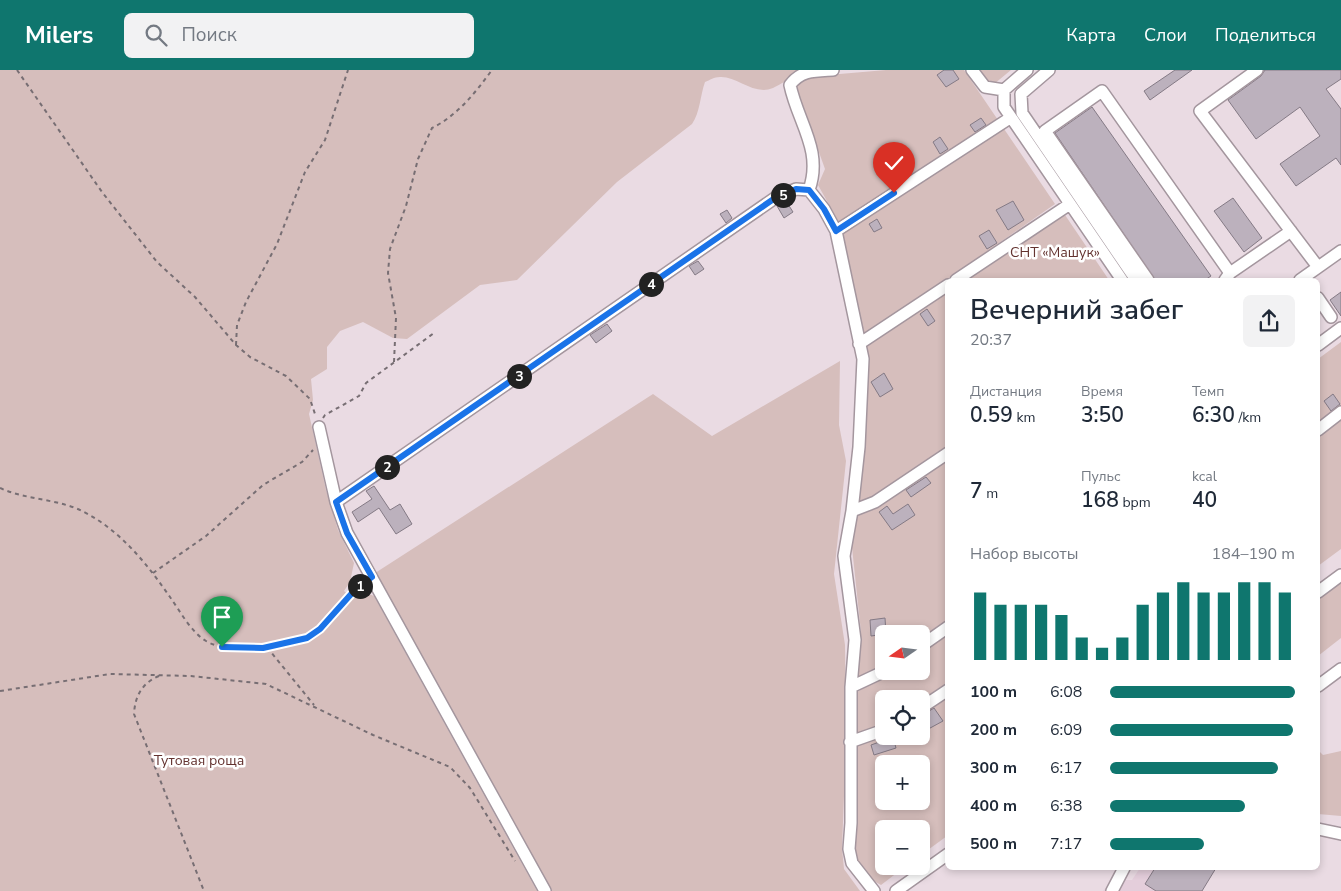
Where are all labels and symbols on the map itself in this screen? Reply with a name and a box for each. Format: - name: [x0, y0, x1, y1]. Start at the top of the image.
- pin: [873, 142, 915, 193]
- pin: 5: [770, 182, 796, 208]
- park label: СНТ «Машук»: [1010, 243, 1100, 262]
- pin: 4: [638, 272, 664, 296]
- pin: 3: [506, 364, 532, 388]
- pin: 2: [374, 454, 400, 480]
- pin: 1: [348, 574, 372, 598]
- pin: [201, 596, 243, 647]
- north arrow: [875, 625, 930, 680]
- park label: Тутовая роща: [154, 751, 244, 770]

